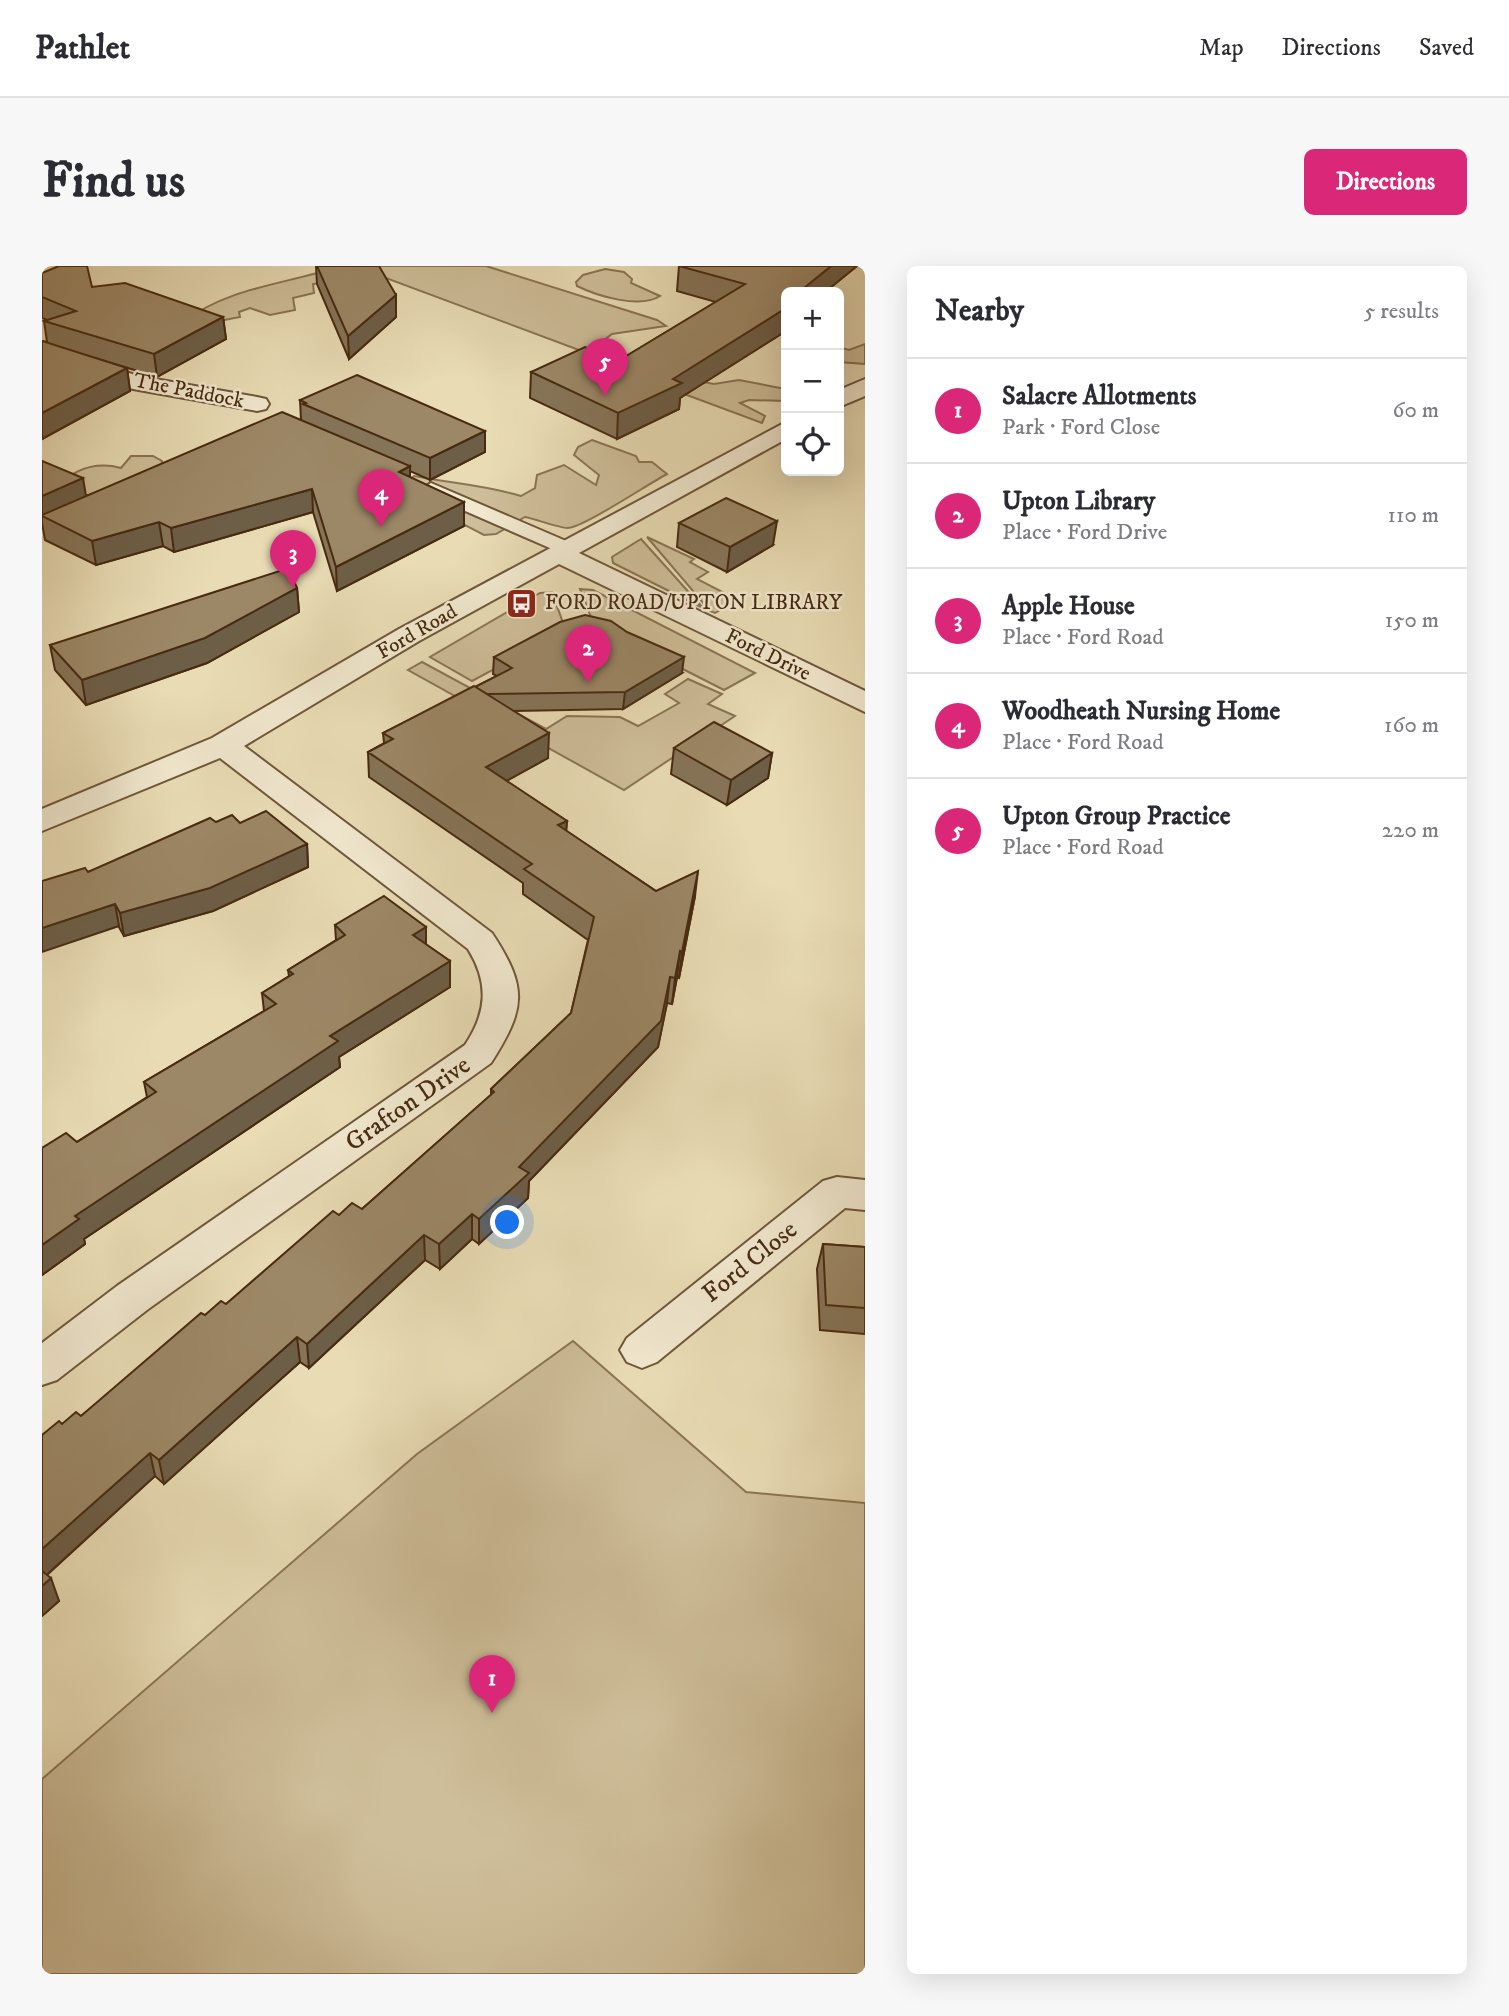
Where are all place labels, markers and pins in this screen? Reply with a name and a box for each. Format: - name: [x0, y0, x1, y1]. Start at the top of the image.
- pin: 5: [582, 338, 628, 396]
- pin: 4: [358, 469, 404, 527]
- pin: 3: [270, 530, 316, 588]
- bus stop icon: FORD ROAD/UPTON LIBRARY: [505, 586, 539, 620]
- place label: FORD ROAD/UPTON LIBRARY: [545, 590, 843, 616]
- pin: 2: [565, 625, 611, 683]
- pin: 1: [469, 1655, 515, 1713]

